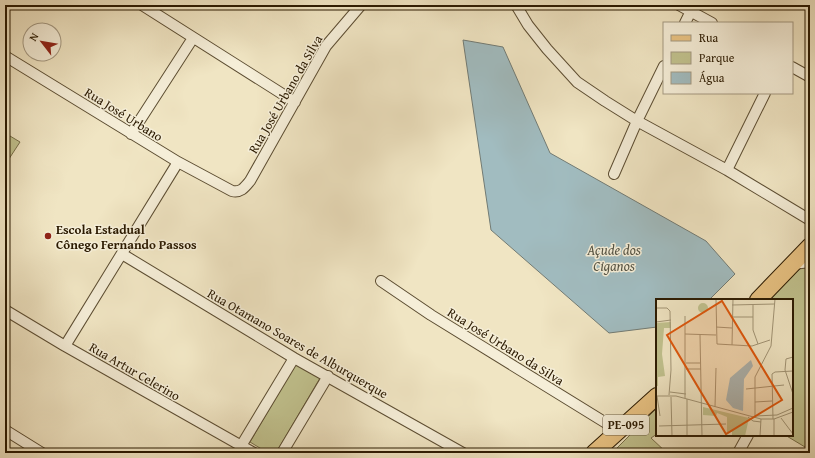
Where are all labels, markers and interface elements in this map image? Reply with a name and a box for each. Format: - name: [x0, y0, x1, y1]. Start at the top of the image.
- north arrow: [22, 22, 62, 62]
- legend: [663, 22, 793, 94]
- text: N: [25, 29, 43, 44]
- text: Rua: [699, 29, 718, 46]
- street label: Rua José Urbano da Silva: [244, 31, 328, 157]
- text: Parque: [699, 49, 735, 66]
- text: Água: [699, 69, 725, 86]
- street label: Rua José Urbano: [81, 83, 167, 146]
- place label: Escola Estadual Cônego Fernando Passos: [56, 220, 197, 254]
- marker: Escola Estadual Cônego Fernando Passos: [43, 231, 53, 241]
- water label: Açude dos Ciganos: [586, 240, 641, 276]
- street label: Rua Otamano Soares de Alburquerque: [204, 284, 392, 403]
- inset map: [656, 299, 793, 436]
- street label: Rua José Urbano da Silva: [444, 303, 568, 390]
- street label: Rua Artur Celerino: [86, 338, 184, 405]
- road number: PE-095: [603, 415, 649, 435]

